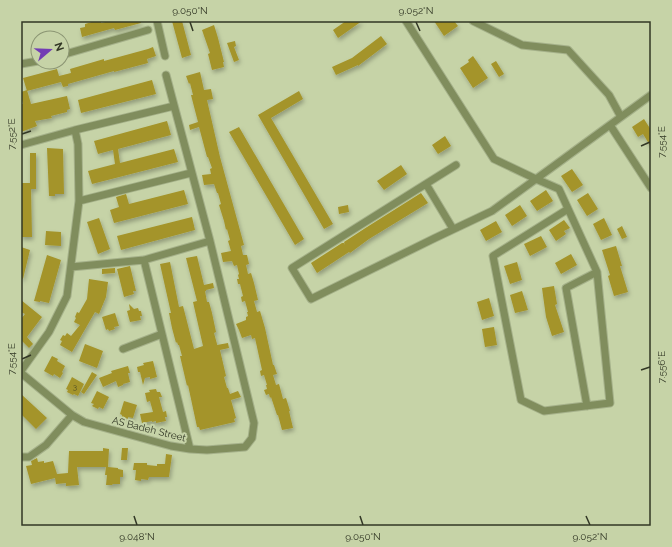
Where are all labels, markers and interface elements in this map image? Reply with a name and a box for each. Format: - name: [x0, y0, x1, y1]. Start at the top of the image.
- text: 9.050°N: [172, 5, 208, 16]
- text: 9.052°N: [399, 5, 433, 16]
- north arrow: [30, 30, 70, 70]
- text: N: [51, 41, 66, 53]
- text: 7.552°E: [6, 118, 17, 150]
- text: 7.554°E: [656, 126, 667, 158]
- text: 7.554°E: [6, 343, 17, 375]
- text: 7.556°E: [656, 351, 667, 383]
- house number: 3: [73, 382, 77, 392]
- street label: AS Badeh Street: [111, 415, 188, 444]
- text: 9.048°N: [119, 531, 155, 542]
- text: 9.050°N: [345, 531, 381, 542]
- text: 9.052°N: [573, 531, 607, 542]

